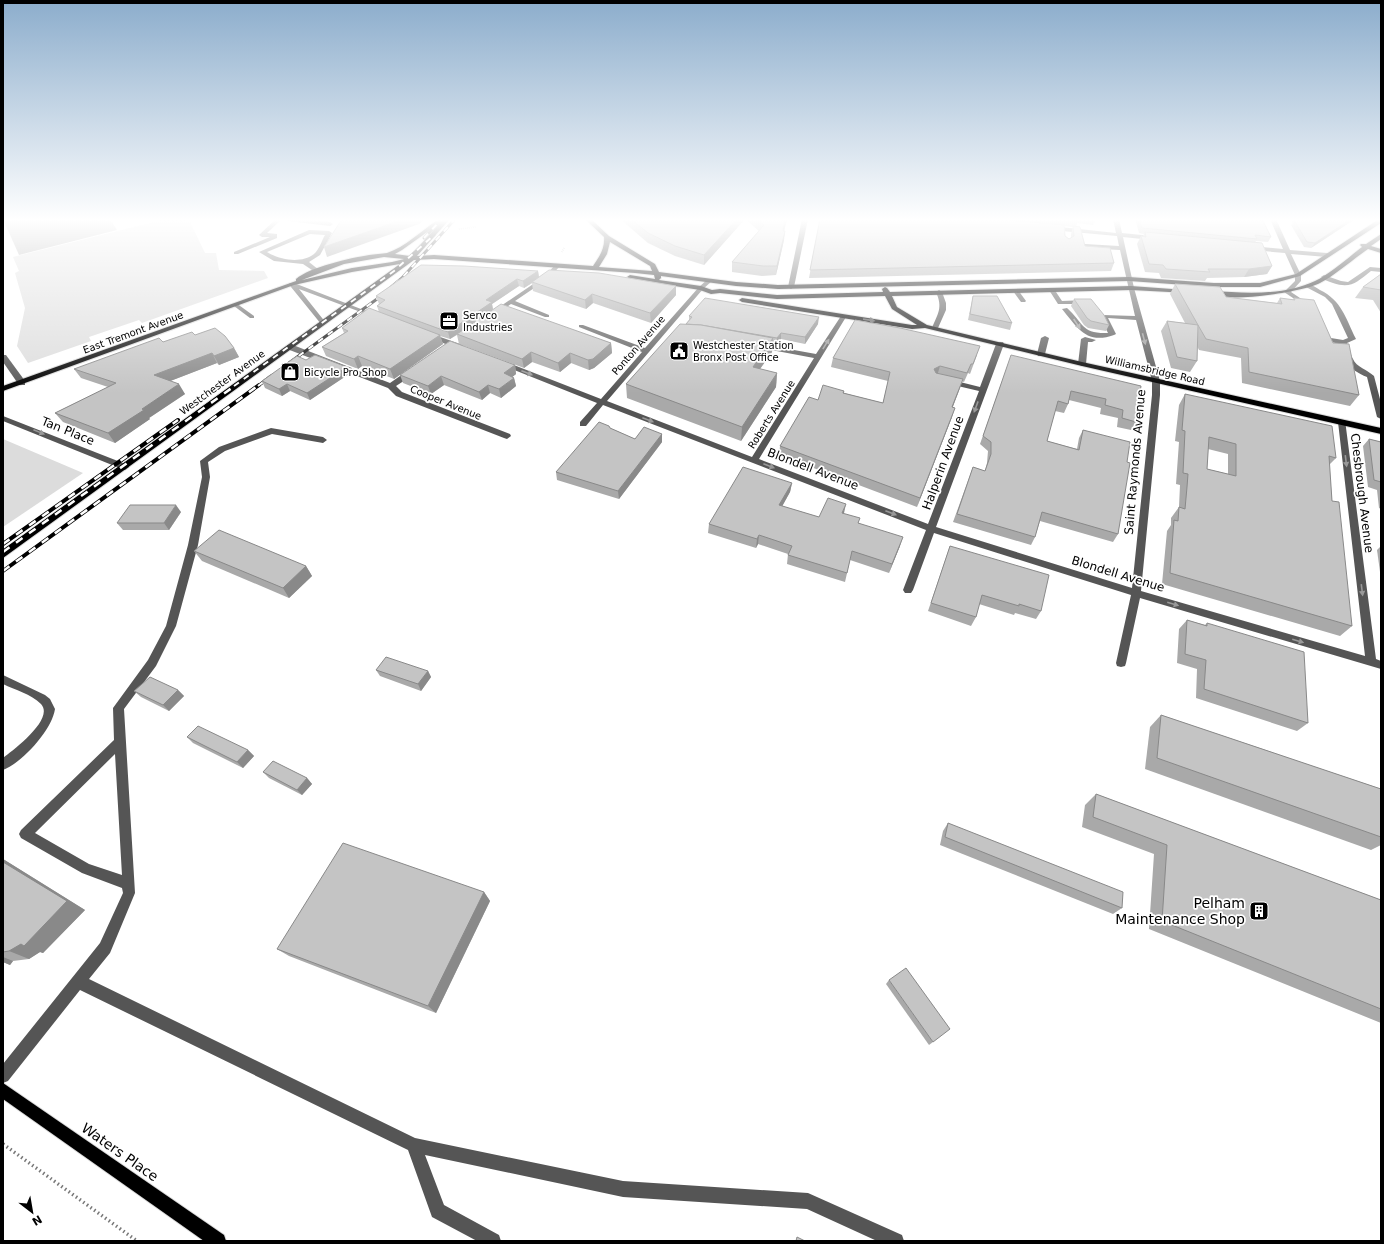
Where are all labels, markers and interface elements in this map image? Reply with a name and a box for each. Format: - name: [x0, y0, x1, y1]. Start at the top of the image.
- street label: East Tremont Avenue: [82, 309, 185, 356]
- office icon: Servco Industries: [438, 310, 460, 332]
- place label: Servco Industries: [463, 310, 512, 333]
- street label: Ponton Avenue: [610, 313, 667, 377]
- one-way arrow: [863, 317, 876, 323]
- one-way arrow: [1073, 318, 1081, 329]
- one-way arrow: [1141, 333, 1147, 345]
- one-way arrow: [822, 339, 830, 349]
- public building icon: Westchester Station Bronx Post Office: [668, 340, 690, 362]
- place label: Westchester Station Bronx Post Office: [693, 340, 794, 363]
- street label: Westchester Avenue: [178, 348, 267, 417]
- street label: Williamsbridge Road: [1104, 354, 1206, 387]
- shop icon: Bicycle Pro Shop: [279, 361, 301, 383]
- place label: Bicycle Pro Shop: [304, 367, 387, 378]
- one-way arrow: [521, 370, 533, 376]
- street label: Roberts Avenue: [746, 378, 797, 451]
- street label: Cooper Avenue: [408, 383, 483, 422]
- street label: Saint Raymonds Avenue: [1122, 389, 1148, 535]
- one-way arrow: [973, 402, 979, 414]
- street label: Tan Place: [38, 414, 97, 448]
- street label: Halperin Avenue: [919, 414, 967, 512]
- one-way arrow: [643, 417, 655, 423]
- one-way arrow: [34, 430, 46, 436]
- street label: Chesbrough Avenue: [1348, 432, 1376, 554]
- street label: Blondell Avenue: [765, 445, 861, 493]
- one-way arrow: [1343, 455, 1349, 467]
- one-way arrow: [764, 464, 776, 470]
- one-way arrow: [885, 511, 897, 517]
- street label: Blondell Avenue: [1070, 553, 1166, 595]
- one-way arrow: [1359, 584, 1366, 596]
- one-way arrow: [1168, 601, 1180, 607]
- one-way arrow: [1292, 638, 1304, 644]
- place label: Pelham Maintenance Shop: [1115, 895, 1245, 927]
- building icon: Pelham Maintenance Shop: [1248, 900, 1270, 922]
- street label: Waters Place: [78, 1120, 162, 1184]
- north arrow: [12, 1192, 52, 1232]
- text: N: [30, 1212, 44, 1228]

